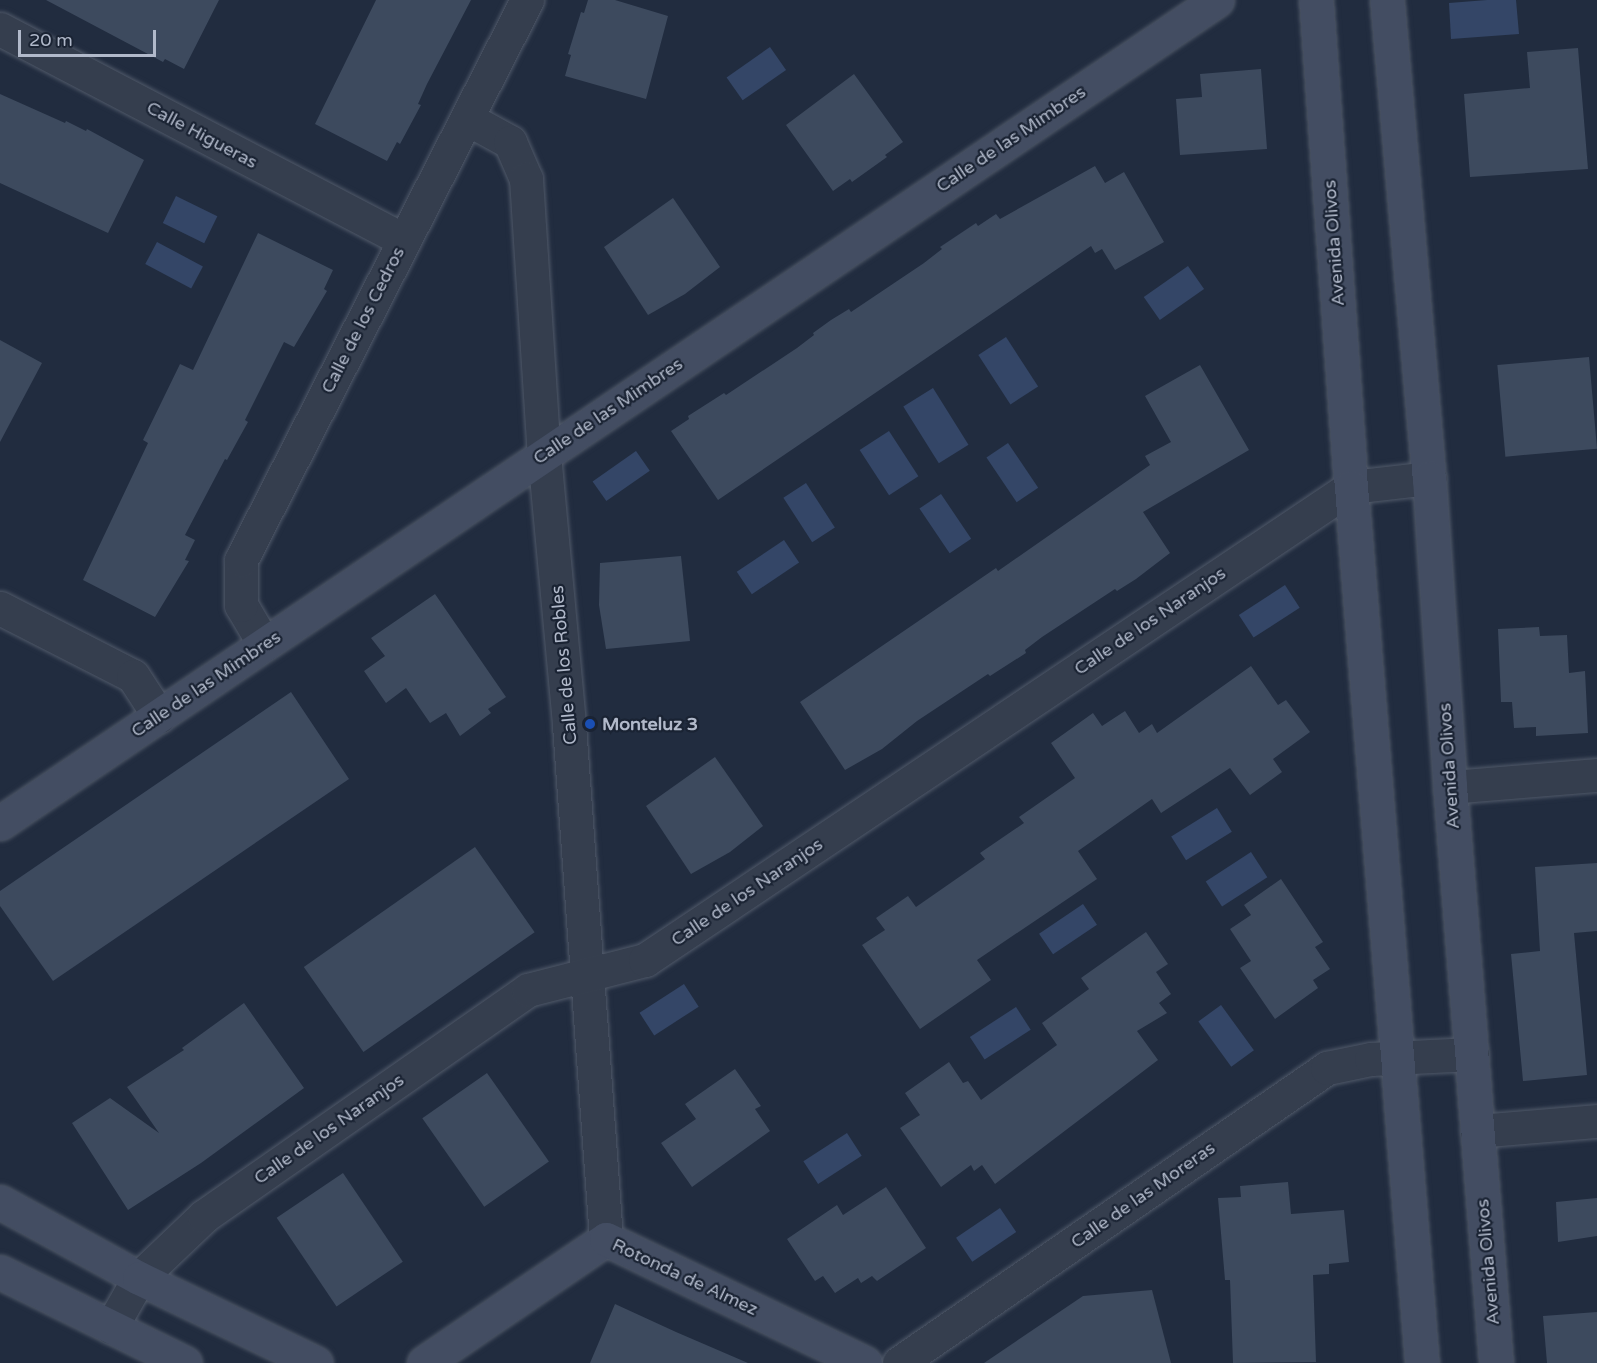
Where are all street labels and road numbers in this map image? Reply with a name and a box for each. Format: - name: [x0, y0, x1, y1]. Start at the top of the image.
- street label: Calle de las Mimbres: [932, 81, 1090, 197]
- street label: Calle Higueras: [143, 97, 261, 173]
- street label: Avenida Olivos: [1319, 179, 1349, 307]
- street label: Calle de los Cedros: [317, 243, 409, 397]
- street label: Calle de las Mimbres: [529, 353, 687, 469]
- street label: Calle de los Naranjos: [1070, 562, 1230, 680]
- street label: Calle de los Robles: [546, 584, 582, 746]
- street label: Calle de las Mimbres: [127, 626, 285, 742]
- street label: Avenida Olivos: [1434, 702, 1464, 830]
- street label: Calle de los Naranjos: [667, 833, 827, 951]
- street label: Calle de los Naranjos: [250, 1069, 408, 1189]
- street label: Calle de las Moreras: [1067, 1137, 1219, 1253]
- street label: Avenida Olivos: [1472, 1198, 1504, 1326]
- street label: Rotonda de Almez: [609, 1234, 761, 1320]

